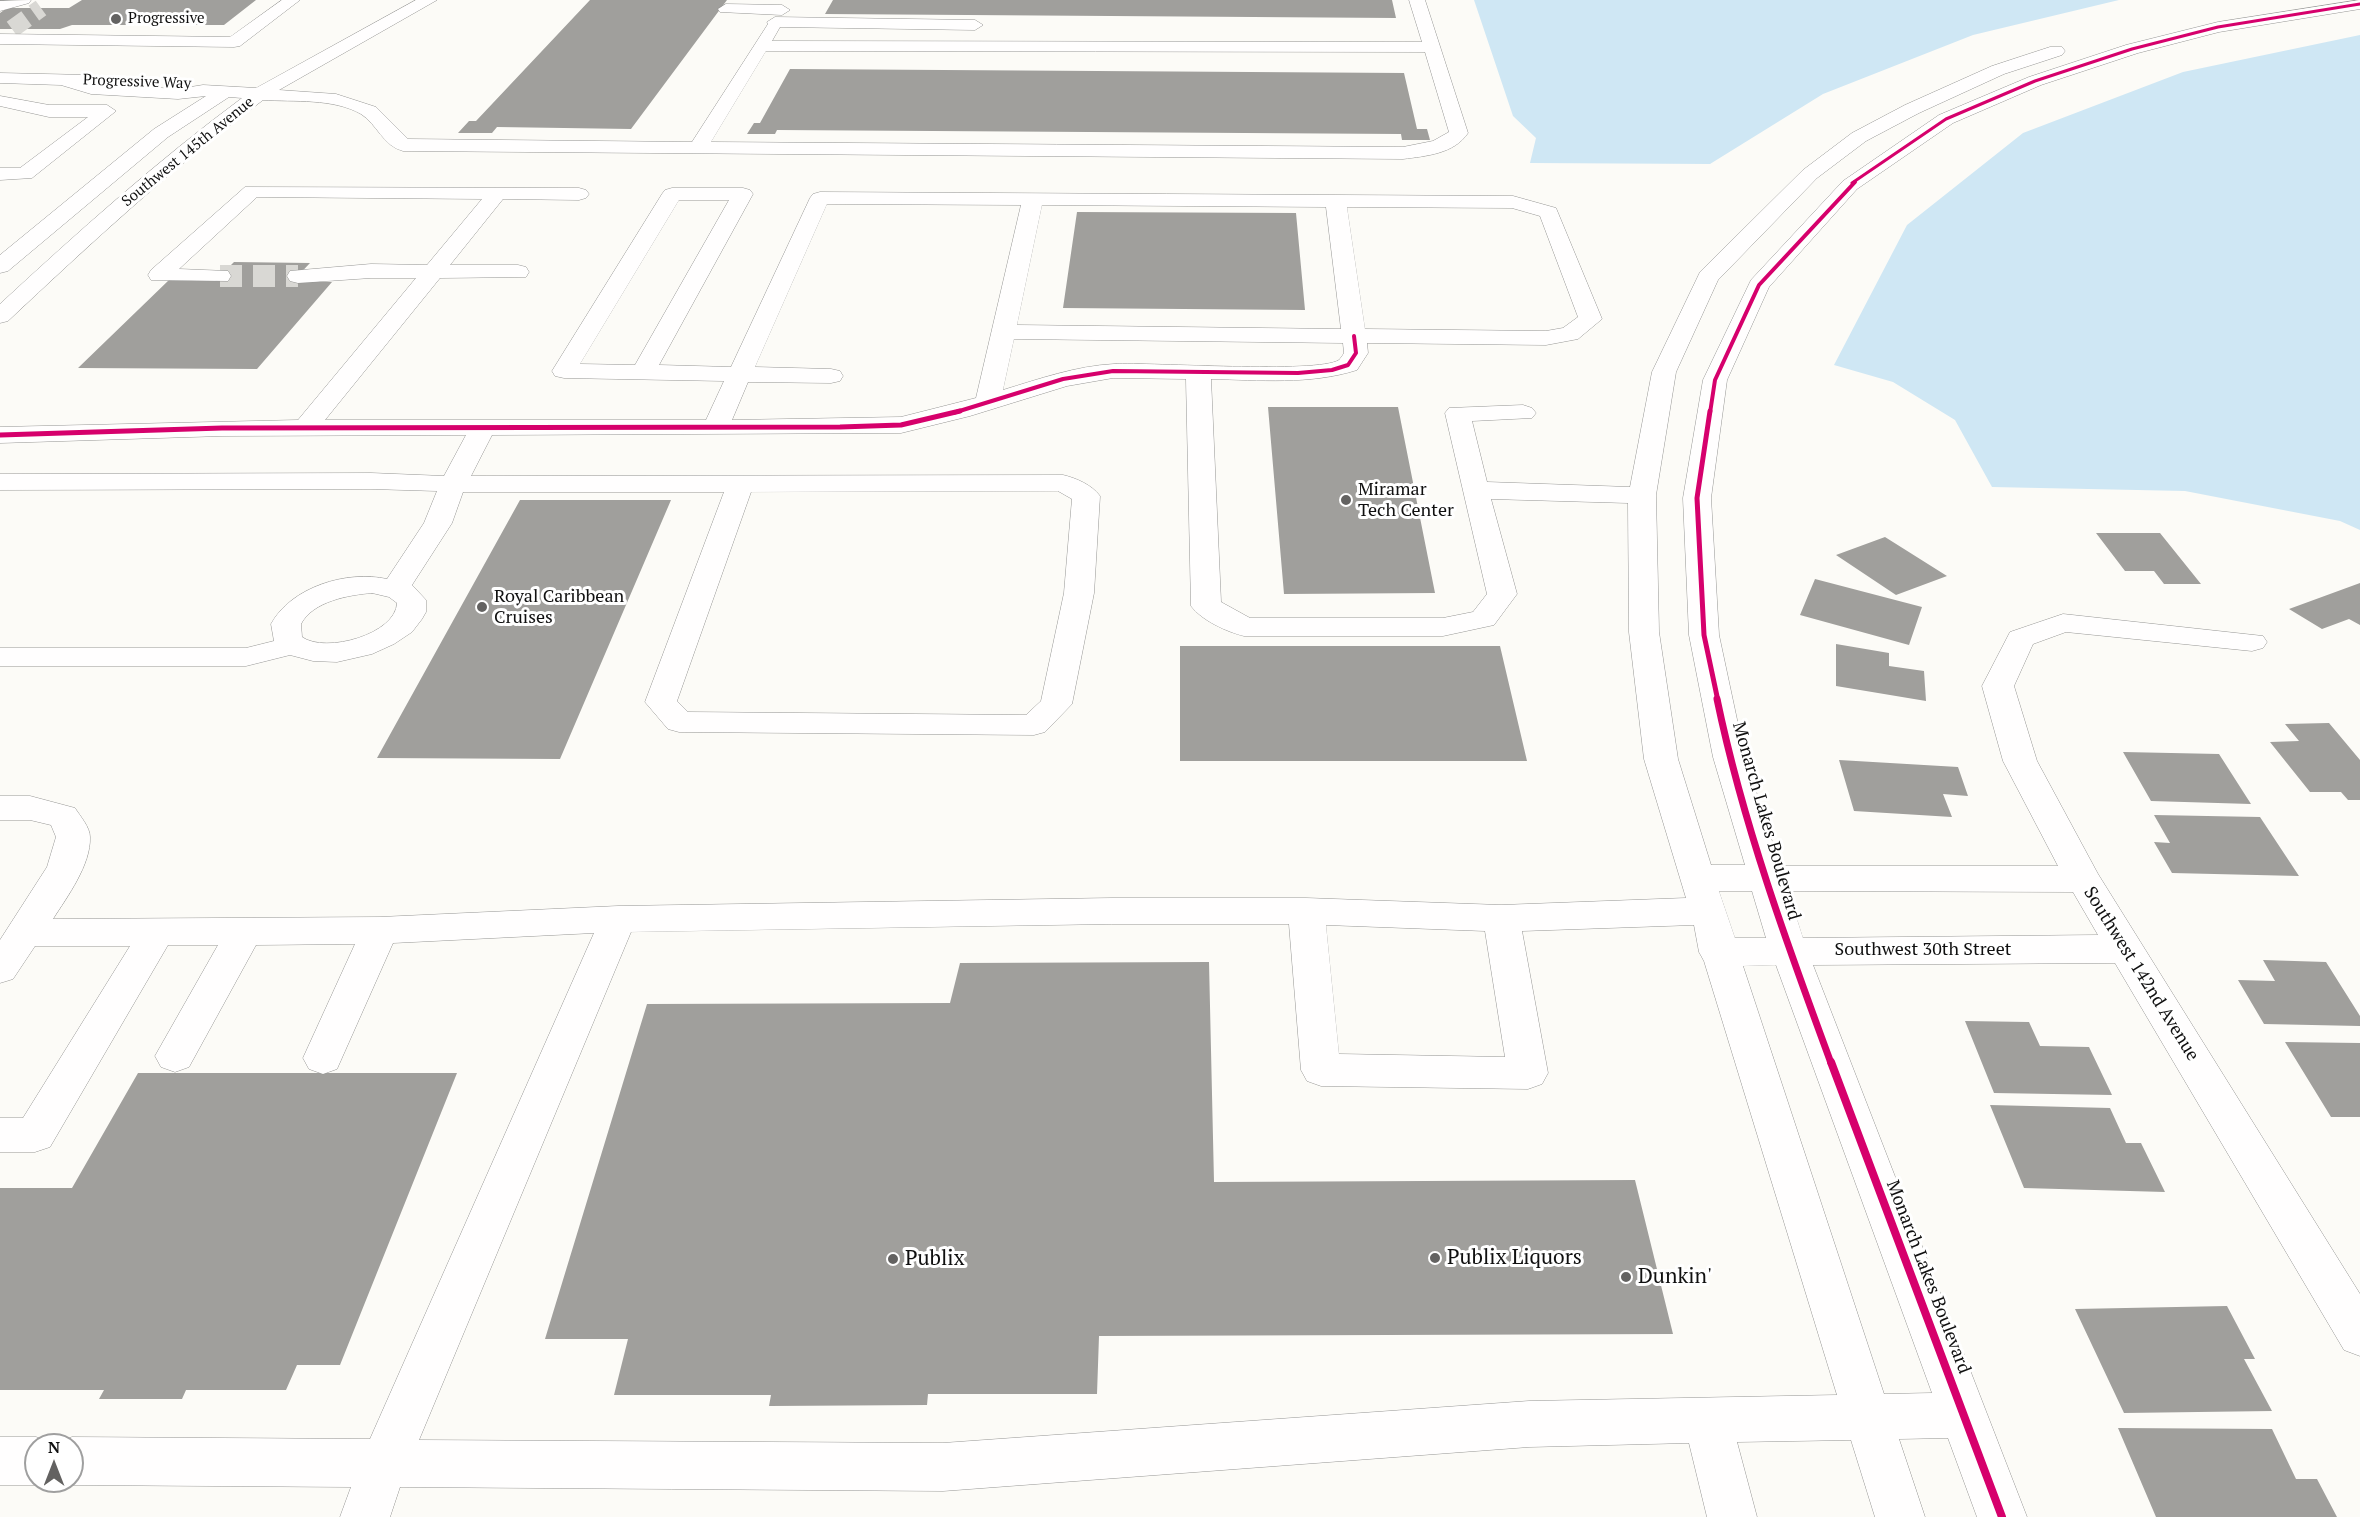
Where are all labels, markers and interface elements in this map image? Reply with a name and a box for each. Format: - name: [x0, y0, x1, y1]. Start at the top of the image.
- place label: Progressive: [128, 10, 205, 28]
- marker: Progressive: [109, 12, 123, 26]
- street label: Progressive Way: [83, 71, 191, 93]
- street label: Southwest 145th Avenue: [118, 93, 258, 211]
- place label: Miramar Tech Center: [1358, 479, 1454, 522]
- marker: Miramar Tech Center: [1339, 493, 1353, 507]
- place label: Royal Caribbean Cruises: [494, 586, 624, 628]
- marker: Royal Caribbean Cruises: [475, 600, 489, 614]
- street label: Monarch Lakes Boulevard: [1727, 719, 1805, 923]
- street label: Southwest 142nd Avenue: [2079, 883, 2203, 1065]
- street label: Southwest 30th Street: [1835, 939, 2011, 961]
- street label: Monarch Lakes Boulevard: [1881, 1177, 1975, 1377]
- place label: Publix Liquors: [1447, 1245, 1582, 1271]
- place label: Publix: [905, 1246, 965, 1272]
- marker: Publix Liquors: [1428, 1251, 1442, 1265]
- marker: Publix: [886, 1252, 900, 1266]
- place label: Dunkin': [1638, 1264, 1712, 1290]
- marker: Dunkin': [1619, 1270, 1633, 1284]
- north arrow: [24, 1433, 84, 1493]
- text: N: [48, 1436, 60, 1458]

